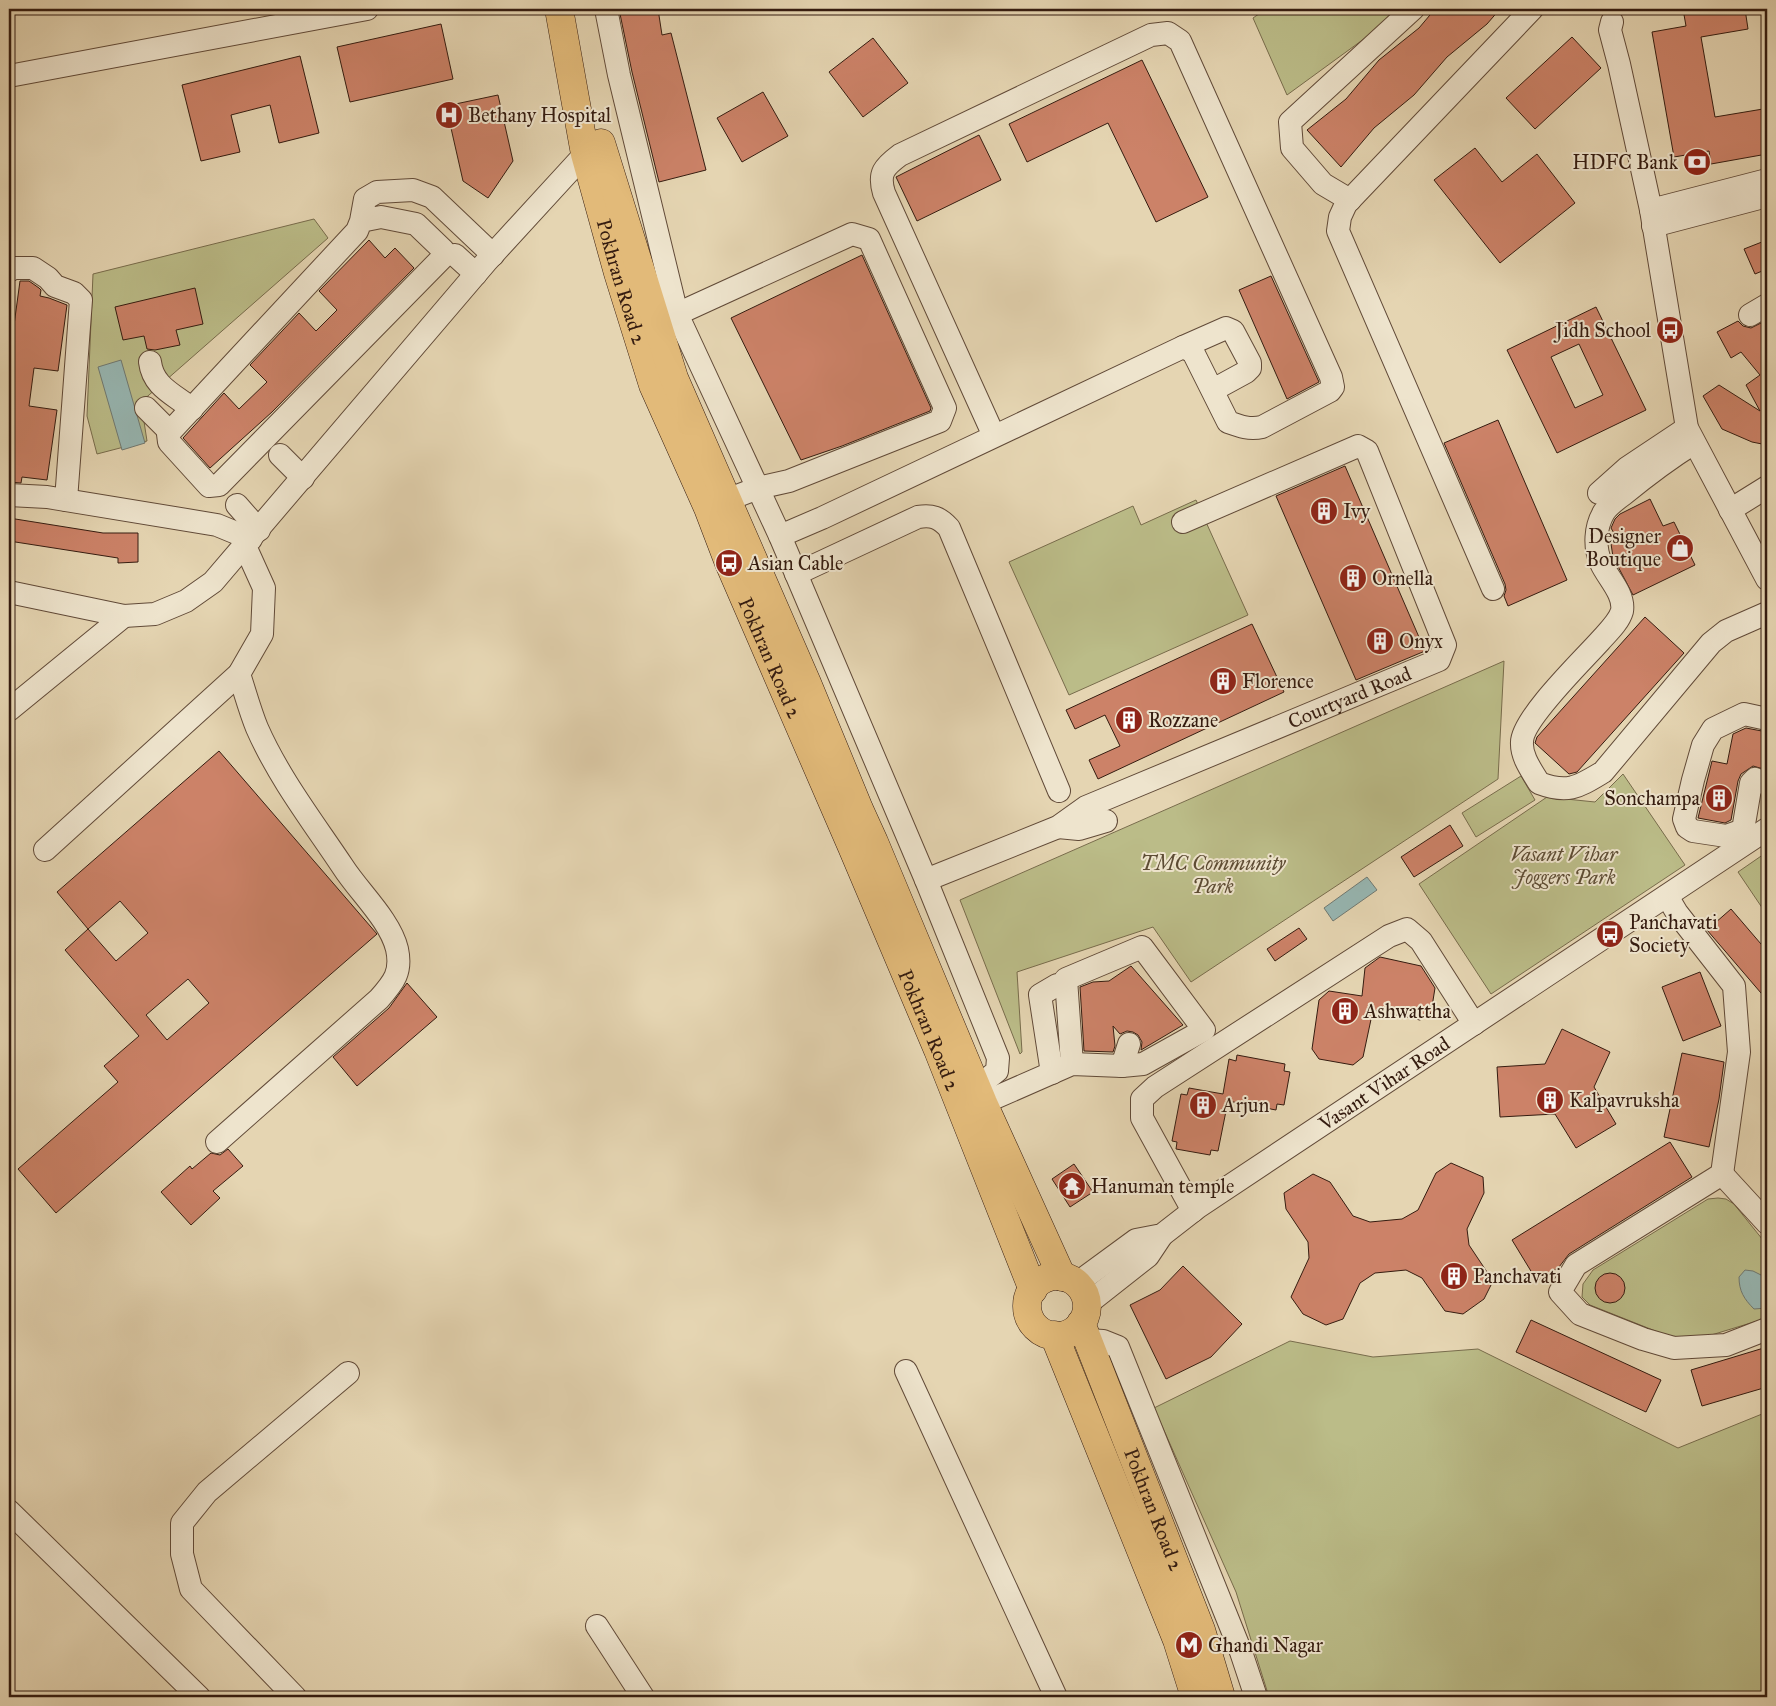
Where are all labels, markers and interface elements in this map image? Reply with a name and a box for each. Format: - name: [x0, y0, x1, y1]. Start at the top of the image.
- hospital icon: Bethany Hospital: [434, 100, 464, 130]
- place label: Bethany Hospital: [468, 103, 612, 127]
- bank icon: HDFC Bank: [1682, 147, 1712, 177]
- place label: HDFC Bank: [1572, 150, 1679, 174]
- street label: Pokhran Road 2: [592, 216, 652, 347]
- bus stop icon: Jidh School: [1655, 315, 1685, 345]
- place label: Jidh School: [1553, 318, 1652, 343]
- building icon: Ivy: [1309, 496, 1339, 526]
- place label: Ivy: [1343, 499, 1371, 523]
- place label: Designer Boutique: [1586, 524, 1661, 572]
- shop icon: Designer Boutique: [1665, 533, 1695, 563]
- bus stop icon: Asian Cable: [714, 548, 744, 578]
- place label: Asian Cable: [747, 551, 843, 575]
- building icon: Ornella: [1338, 563, 1368, 593]
- place label: Ornella: [1372, 566, 1434, 590]
- street label: Pokhran Road 2: [733, 594, 807, 722]
- building icon: Onyx: [1365, 626, 1395, 656]
- place label: Onyx: [1399, 629, 1443, 653]
- street label: Courtyard Road: [1284, 661, 1415, 734]
- building icon: Florence: [1208, 666, 1238, 696]
- place label: Florence: [1242, 669, 1314, 693]
- building icon: Rozzane: [1114, 705, 1144, 735]
- place label: Rozzane: [1148, 708, 1218, 732]
- building icon: Sonchampa: [1704, 783, 1734, 813]
- place label: Sonchampa: [1604, 786, 1701, 810]
- park label: Vasant Vihar Joggers Park: [1510, 842, 1619, 889]
- park label: TMC Community Park: [1140, 851, 1287, 898]
- place label: Panchavati Society: [1629, 910, 1718, 957]
- bus stop icon: Panchavati Society: [1595, 919, 1625, 949]
- street label: Pokhran Road 2: [893, 966, 965, 1095]
- building icon: Ashwattha: [1330, 996, 1360, 1026]
- place label: Ashwattha: [1363, 999, 1451, 1023]
- street label: Vasant Vihar Road: [1313, 1031, 1454, 1136]
- building icon: Kalpavruksha: [1535, 1085, 1565, 1115]
- place label: Kalpavruksha: [1569, 1088, 1680, 1112]
- building icon: Arjun: [1188, 1090, 1218, 1120]
- place label: Arjun: [1221, 1093, 1269, 1117]
- temple icon: Hanuman temple: [1057, 1171, 1087, 1201]
- place label: Hanuman temple: [1091, 1174, 1234, 1198]
- building icon: Panchavati: [1439, 1261, 1469, 1291]
- place label: Panchavati: [1473, 1264, 1562, 1288]
- street label: Pokhran Road 2: [1119, 1445, 1189, 1574]
- metro station icon: Ghandi Nagar: [1174, 1630, 1204, 1660]
- place label: Ghandi Nagar: [1208, 1633, 1324, 1658]

